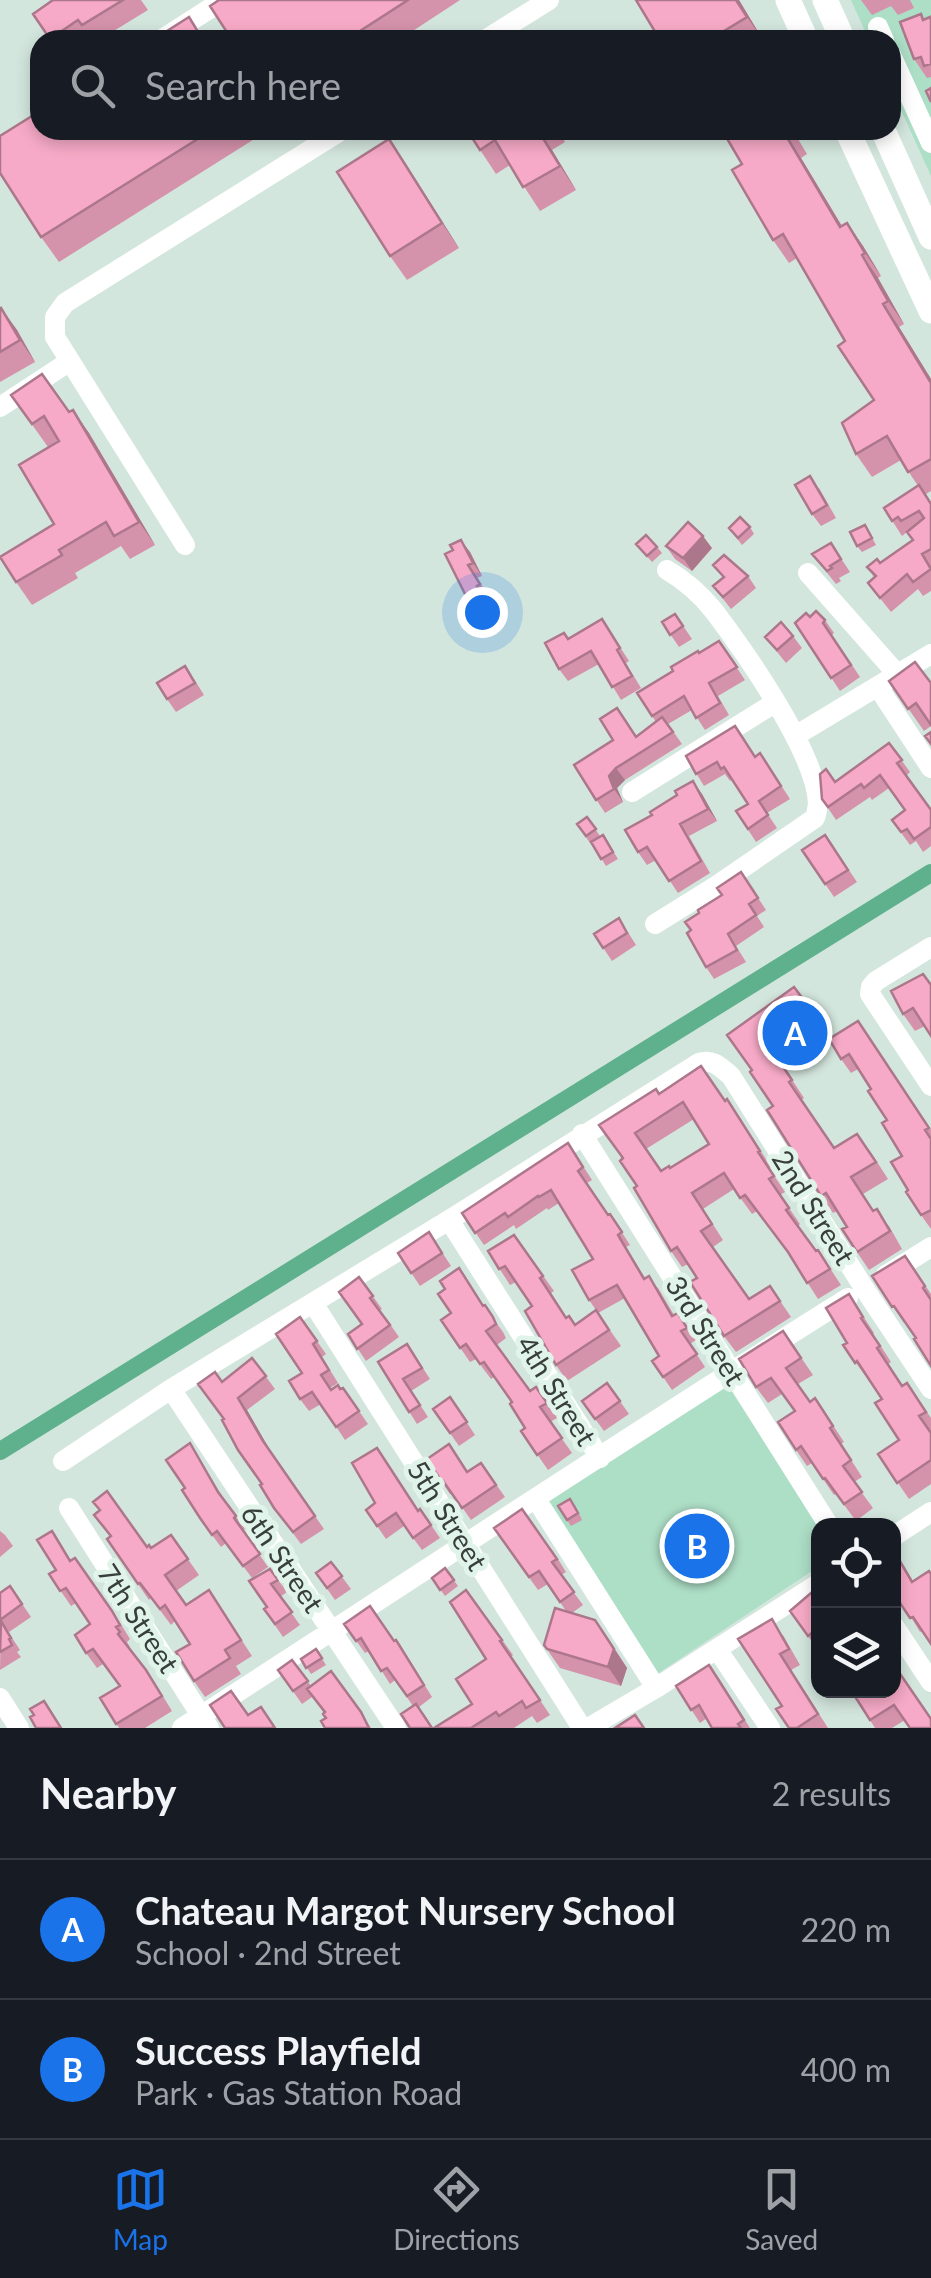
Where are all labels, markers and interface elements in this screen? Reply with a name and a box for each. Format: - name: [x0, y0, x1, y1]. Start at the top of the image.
- search box: [30, 30, 901, 140]
- icon: search: [65, 58, 120, 113]
- text: Search here: [145, 62, 341, 108]
- your location: [457, 587, 508, 638]
- pin: A: [762, 996, 828, 1070]
- street label: 2nd Street: [766, 1144, 862, 1270]
- street label: 3rd Street: [659, 1269, 753, 1391]
- street label: 4th Street: [510, 1329, 604, 1451]
- street label: 5th Street: [401, 1454, 495, 1576]
- street label: 6th Street: [235, 1498, 331, 1618]
- pin: B: [664, 1508, 730, 1584]
- map controls: [811, 1518, 901, 1698]
- button: locate: [811, 1518, 901, 1608]
- street label: 7th Street: [91, 1557, 187, 1679]
- button: layers: [811, 1608, 901, 1698]
- text: Nearby: [40, 1768, 177, 1818]
- text: 2 results: [772, 1774, 891, 1813]
- text: Chateau Margot Nursery School: [135, 1887, 676, 1933]
- text: A: [61, 1910, 84, 1949]
- text: 220 m: [801, 1910, 891, 1949]
- text: School · 2nd Street: [135, 1933, 401, 1972]
- text: Success Playfield: [135, 2027, 422, 2073]
- text: B: [62, 2050, 83, 2089]
- text: 400 m: [801, 2050, 891, 2089]
- text: Park · Gas Station Road: [135, 2073, 462, 2112]
- tab: Map: [113, 2162, 168, 2256]
- tab: Directions: [393, 2162, 520, 2256]
- tab: Saved: [745, 2162, 818, 2256]

